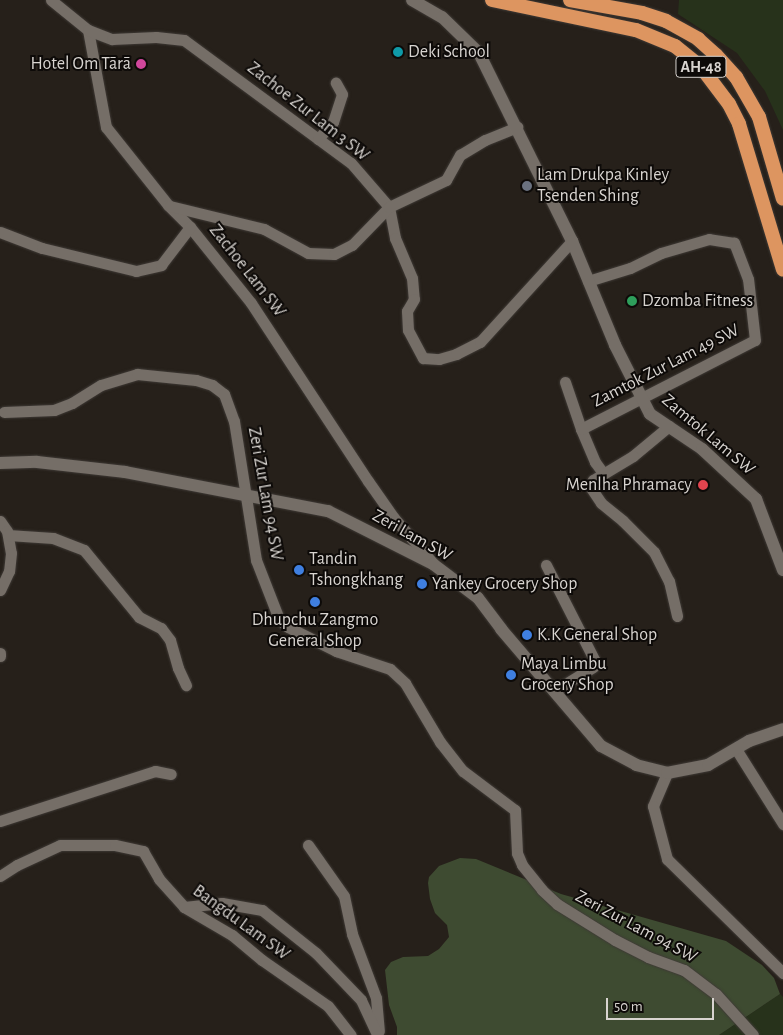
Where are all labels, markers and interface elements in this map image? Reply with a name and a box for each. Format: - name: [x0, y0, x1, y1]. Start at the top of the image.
- place label: Deki School: [408, 41, 490, 63]
- marker: Deki School: [392, 46, 404, 58]
- place label: Hotel Om Tārā: [30, 53, 131, 75]
- road number: AH-48: [675, 54, 727, 80]
- marker: Hotel Om Tārā: [135, 58, 147, 70]
- street label: Zachoe Zur Lam 3 SW: [243, 58, 373, 166]
- place label: Lam Drukpa Kinley Tsenden Shing: [537, 165, 669, 208]
- marker: Lam Drukpa Kinley Tsenden Shing: [521, 180, 533, 192]
- street label: Zachoe Lam SW: [204, 220, 290, 322]
- place label: Dzomba Fitness: [642, 290, 753, 312]
- marker: Dzomba Fitness: [626, 295, 638, 307]
- street label: Zamtok Zur Lam 49 SW: [589, 320, 743, 412]
- street label: Zamtok Lam SW: [657, 390, 759, 480]
- street label: Zeri Zur Lam 94 SW: [243, 426, 287, 562]
- place label: Menlha Phramacy: [566, 474, 692, 496]
- marker: Menlha Phramacy: [696, 478, 710, 492]
- street label: Zeri Lam SW: [368, 505, 456, 567]
- place label: Tandin Tshongkhang: [309, 549, 403, 592]
- marker: Tandin Tshongkhang: [293, 564, 305, 576]
- place label: Yankey Grocery Shop: [432, 573, 577, 595]
- marker: Yankey Grocery Shop: [416, 578, 428, 590]
- marker: Dhupchu Zangmo General Shop: [309, 596, 321, 608]
- place label: Dhupchu Zangmo General Shop: [252, 610, 378, 652]
- place label: K.K General Shop: [537, 624, 657, 646]
- marker: K.K General Shop: [521, 629, 533, 641]
- place label: Maya Limbu Grocery Shop: [521, 654, 614, 696]
- marker: Maya Limbu Grocery Shop: [505, 669, 517, 681]
- street label: Bangdu Lam SW: [188, 880, 294, 966]
- street label: Zeri Zur Lam 94 SW: [571, 886, 701, 968]
- scale bar: [608, 988, 716, 1020]
- text: 50 m: [614, 999, 643, 1014]

